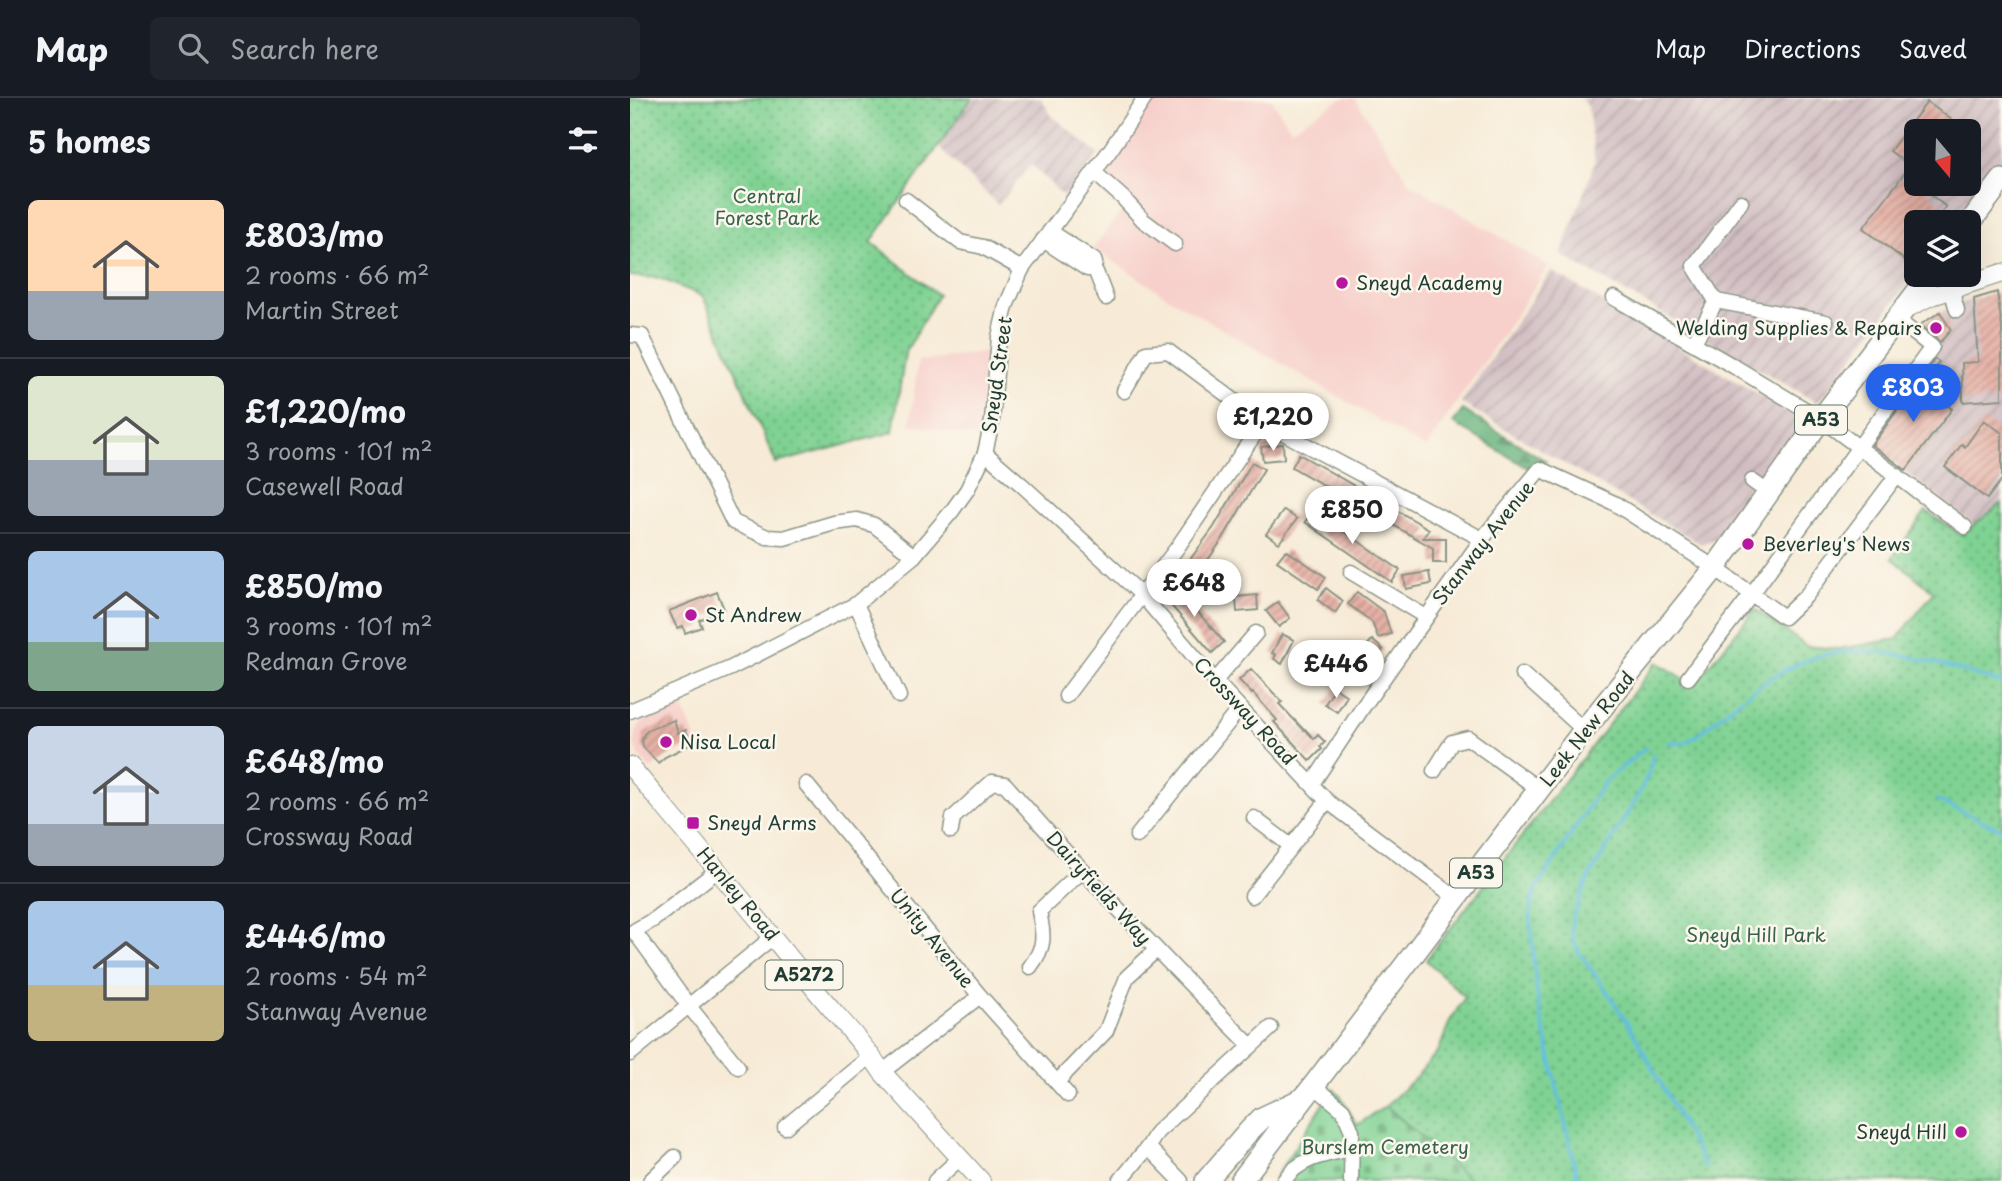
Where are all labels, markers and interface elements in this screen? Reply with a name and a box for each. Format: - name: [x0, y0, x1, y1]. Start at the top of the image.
- search box: [150, 17, 640, 80]
- text: Map: [35, 23, 108, 73]
- icon: search: [174, 29, 212, 67]
- text: Search here: [230, 29, 379, 68]
- text: Map: [1655, 30, 1706, 66]
- text: Directions: [1744, 30, 1861, 66]
- text: Saved: [1899, 30, 1967, 66]
- text: 5 homes: [28, 118, 151, 163]
- north arrow: [1904, 119, 1981, 196]
- map controls: [1904, 119, 1981, 287]
- icon: filters: [564, 121, 602, 159]
- park label: Central Forest Park: [714, 181, 820, 231]
- button: layers: [1904, 210, 1981, 287]
- text: £803/mo: [245, 212, 384, 257]
- icon: home: [84, 228, 168, 312]
- text: 2 rooms · 66 m²: [245, 257, 429, 292]
- place label: Sneyd Academy: [1356, 268, 1503, 296]
- marker: Sneyd Academy: [1334, 275, 1350, 291]
- text: Martin Street: [245, 292, 399, 327]
- place label: Welding Supplies & Repairs: [1676, 313, 1922, 341]
- street label: Sneyd Street: [974, 314, 1018, 435]
- marker: Welding Supplies & Repairs: [1928, 320, 1944, 336]
- pin: £803: [1872, 364, 1954, 424]
- text: £803: [1882, 369, 1944, 404]
- text: £1,220/mo: [245, 388, 406, 433]
- pin: £1,220: [1216, 394, 1330, 453]
- text: £1,220: [1233, 398, 1313, 433]
- icon: home: [84, 404, 168, 488]
- road number: A53: [1795, 406, 1847, 434]
- text: 3 rooms · 101 m²: [245, 433, 433, 468]
- text: Casewell Road: [245, 468, 404, 503]
- street label: Stanway Avenue: [1425, 474, 1540, 611]
- pin: £850: [1311, 486, 1393, 546]
- text: £850: [1321, 491, 1383, 526]
- place label: Beverley's News: [1762, 529, 1910, 557]
- marker: Beverley's News: [1740, 536, 1756, 552]
- pin: £648: [1153, 560, 1235, 619]
- text: £850/mo: [245, 563, 383, 608]
- text: £648: [1163, 564, 1225, 599]
- icon: home: [84, 579, 168, 663]
- place label: St Andrew: [705, 600, 802, 628]
- marker: St Andrew: [683, 607, 699, 623]
- text: 3 rooms · 101 m²: [245, 608, 433, 643]
- pin: £446: [1295, 640, 1377, 700]
- text: Redman Grove: [245, 643, 408, 678]
- text: £446: [1304, 645, 1368, 680]
- street label: Crossway Road: [1188, 650, 1303, 771]
- street label: Leek New Road: [1532, 665, 1640, 792]
- place label: Nisa Local: [680, 727, 777, 755]
- marker: Nisa Local: [658, 734, 674, 750]
- text: £648/mo: [245, 738, 384, 783]
- icon: home: [84, 754, 168, 838]
- text: 2 rooms · 66 m²: [245, 783, 429, 818]
- place label: Sneyd Arms: [707, 808, 817, 836]
- marker: Sneyd Arms: [685, 815, 701, 831]
- text: Crossway Road: [245, 818, 413, 853]
- street label: Dairyfields Way: [1041, 824, 1159, 951]
- street label: Hanley Road: [691, 840, 786, 946]
- road number: A53: [1450, 858, 1502, 888]
- street label: Unity Avenue: [884, 882, 982, 993]
- text: £446/mo: [245, 913, 386, 958]
- park label: Sneyd Hill Park: [1686, 920, 1826, 948]
- icon: home: [84, 929, 168, 1013]
- text: 2 rooms · 54 m²: [245, 958, 428, 993]
- road number: A5272: [766, 960, 842, 990]
- text: Stanway Avenue: [245, 993, 428, 1028]
- place label: Sneyd Hill: [1856, 1117, 1947, 1145]
- marker: Sneyd Hill: [1953, 1124, 1969, 1140]
- park label: Burslem Cemetery: [1301, 1132, 1469, 1160]

